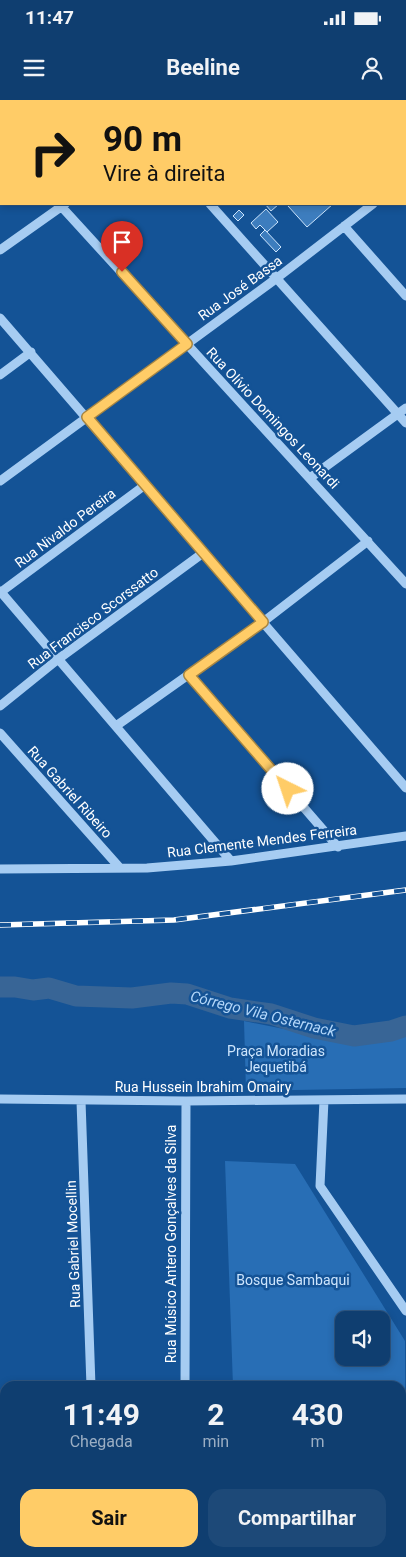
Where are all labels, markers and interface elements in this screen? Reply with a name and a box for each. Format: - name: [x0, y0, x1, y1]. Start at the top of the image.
- text: 11:47: [25, 6, 74, 29]
- icon: menu: [20, 54, 48, 82]
- icon: person: [358, 54, 386, 82]
- text: Beeline: [166, 55, 240, 80]
- text: 90 m: [103, 119, 182, 160]
- icon: right: [20, 120, 85, 185]
- text: Vire à direita: [103, 161, 225, 186]
- pin: [101, 221, 143, 272]
- icon: arrive: [108, 228, 136, 256]
- street label: Rua José Bassa: [195, 252, 285, 324]
- street label: Rua Olívio Domingos Leonardi: [203, 344, 343, 492]
- street label: Rua Nivaldo Pereira: [12, 485, 118, 571]
- street label: Rua Francisco Scorssatto: [25, 564, 161, 672]
- street label: Rua Gabriel Ribeiro: [25, 743, 115, 841]
- position arrow: [261, 762, 313, 814]
- street label: Rua Clemente Mendes Ferreira: [166, 821, 358, 861]
- water label: Córrego Vila Osternack: [188, 987, 338, 1041]
- park label: Praça Moradias Jequetibá: [227, 1043, 325, 1075]
- street label: Rua Hussein Ibrahim Omairy: [115, 1079, 292, 1095]
- street label: Rua Músico Antero Gonçalves da Silva: [163, 1125, 179, 1363]
- street label: Rua Gabriel Mocellin: [63, 1180, 83, 1308]
- park label: Bosque Sambaqui: [236, 1272, 350, 1288]
- map controls: [335, 1311, 390, 1366]
- button: sound: [335, 1311, 390, 1366]
- text: 11:49: [63, 1397, 140, 1432]
- text: 2: [207, 1397, 224, 1432]
- text: 430: [292, 1397, 343, 1432]
- text: Chegada: [70, 1432, 133, 1451]
- text: min: [202, 1432, 229, 1451]
- text: m: [311, 1432, 325, 1451]
- button: Sair: [20, 1489, 198, 1547]
- button: Compartilhar: [208, 1489, 386, 1547]

